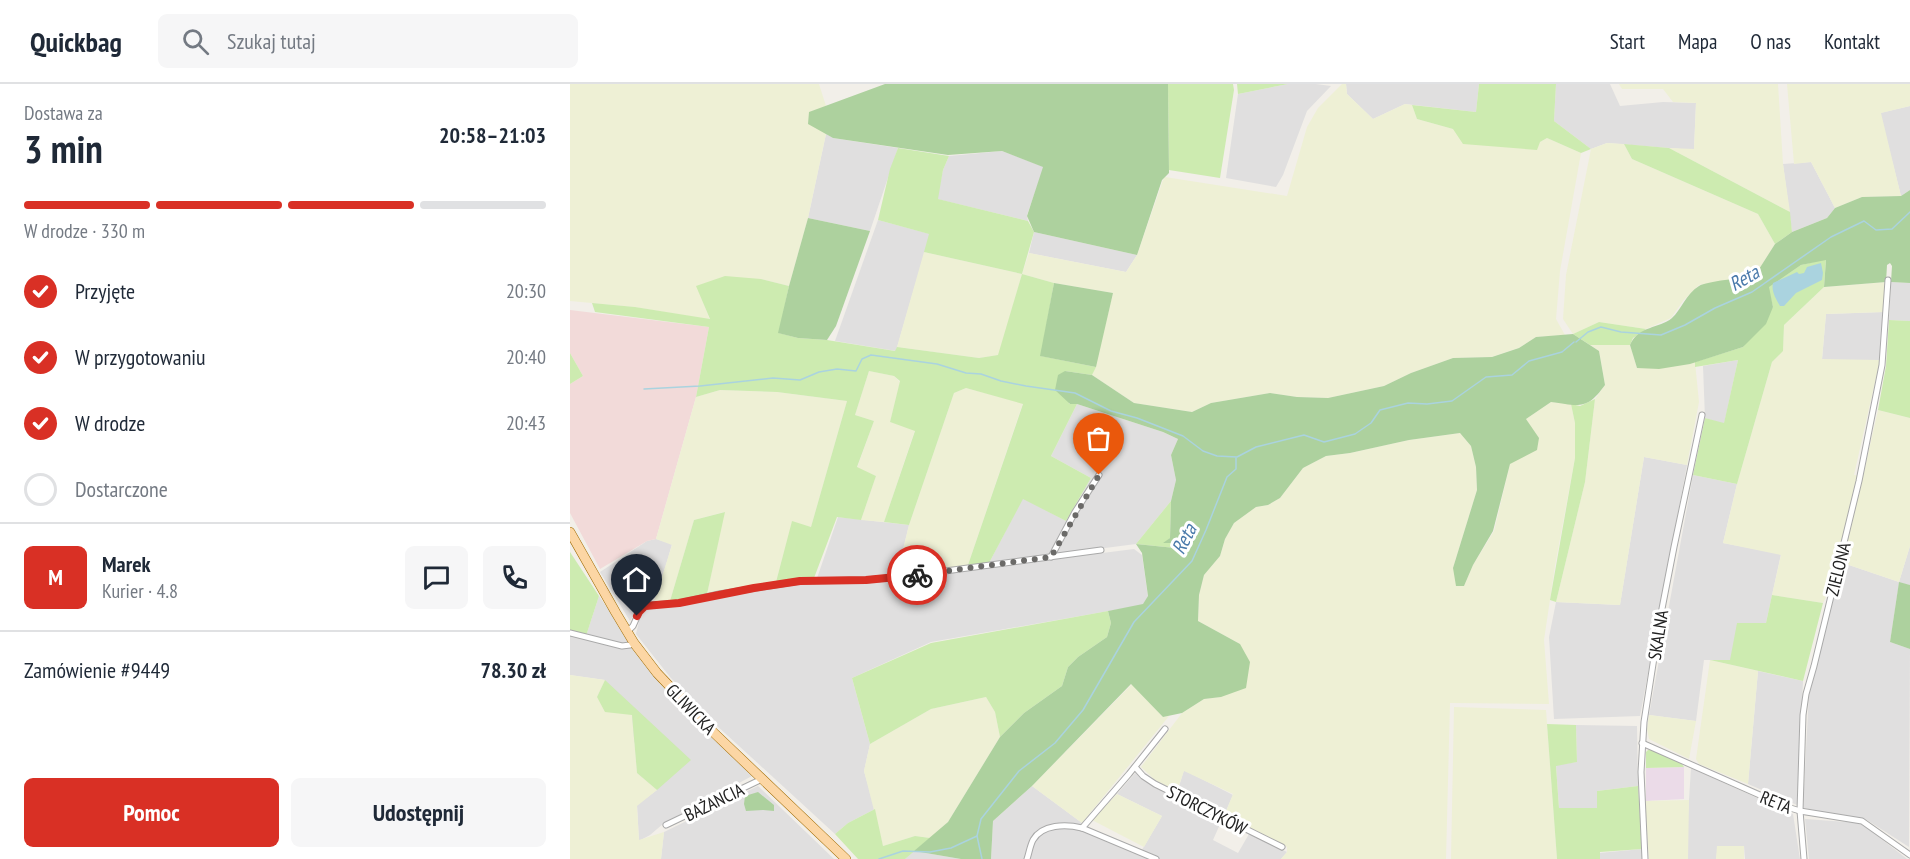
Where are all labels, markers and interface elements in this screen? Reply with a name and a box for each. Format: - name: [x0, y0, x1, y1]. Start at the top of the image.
- search box: [158, 14, 578, 68]
- text: Quickbag: [30, 23, 122, 60]
- icon: search: [179, 25, 212, 58]
- text: Szukaj tutaj: [227, 27, 316, 55]
- text: Start: [1610, 28, 1645, 55]
- text: Mapa: [1678, 28, 1717, 55]
- text: O nas: [1750, 28, 1791, 55]
- text: Kontakt: [1824, 28, 1880, 55]
- text: Dostawa za: [24, 100, 103, 126]
- text: 20:58–21:03: [439, 121, 546, 149]
- text: 3 min: [24, 123, 103, 174]
- text: W drodze · 330 m: [24, 218, 145, 244]
- water label: Reta: [1724, 259, 1765, 297]
- icon: check: [24, 275, 57, 308]
- text: Przyjęte: [75, 277, 135, 305]
- text: 20:30: [506, 278, 546, 304]
- icon: check: [24, 341, 57, 374]
- text: W przygotowaniu: [75, 343, 206, 371]
- text: 20:40: [506, 344, 546, 370]
- icon: check: [24, 407, 57, 440]
- text: W drodze: [75, 409, 145, 437]
- text: 20:43: [506, 410, 546, 436]
- pin: [1073, 413, 1124, 475]
- icon: bag: [1082, 422, 1115, 455]
- text: Dostarczone: [75, 475, 168, 503]
- water label: Reta: [1165, 519, 1203, 559]
- street label: ZIELONA: [1820, 539, 1856, 598]
- courier: [887, 545, 947, 605]
- button: chat: [405, 546, 468, 609]
- button: phone: [483, 546, 546, 609]
- text: Marek: [102, 550, 151, 578]
- pin: [611, 554, 662, 616]
- icon: bike: [901, 559, 934, 592]
- text: M: [48, 563, 63, 591]
- icon: home: [620, 563, 653, 596]
- text: Kurier · 4.8: [102, 578, 178, 604]
- street label: SKALNA: [1643, 608, 1673, 662]
- text: Zamówienie #9449: [24, 656, 170, 684]
- text: 78.30 zł: [481, 656, 546, 684]
- street label: GLIWICKA: [661, 679, 721, 740]
- button: Pomoc: [24, 778, 279, 847]
- button: Udostępnij: [291, 778, 546, 847]
- street label: BAŻANCIA: [680, 778, 748, 826]
- street label: STORCZYKÓW: [1163, 780, 1251, 840]
- street label: RETA: [1757, 785, 1796, 819]

